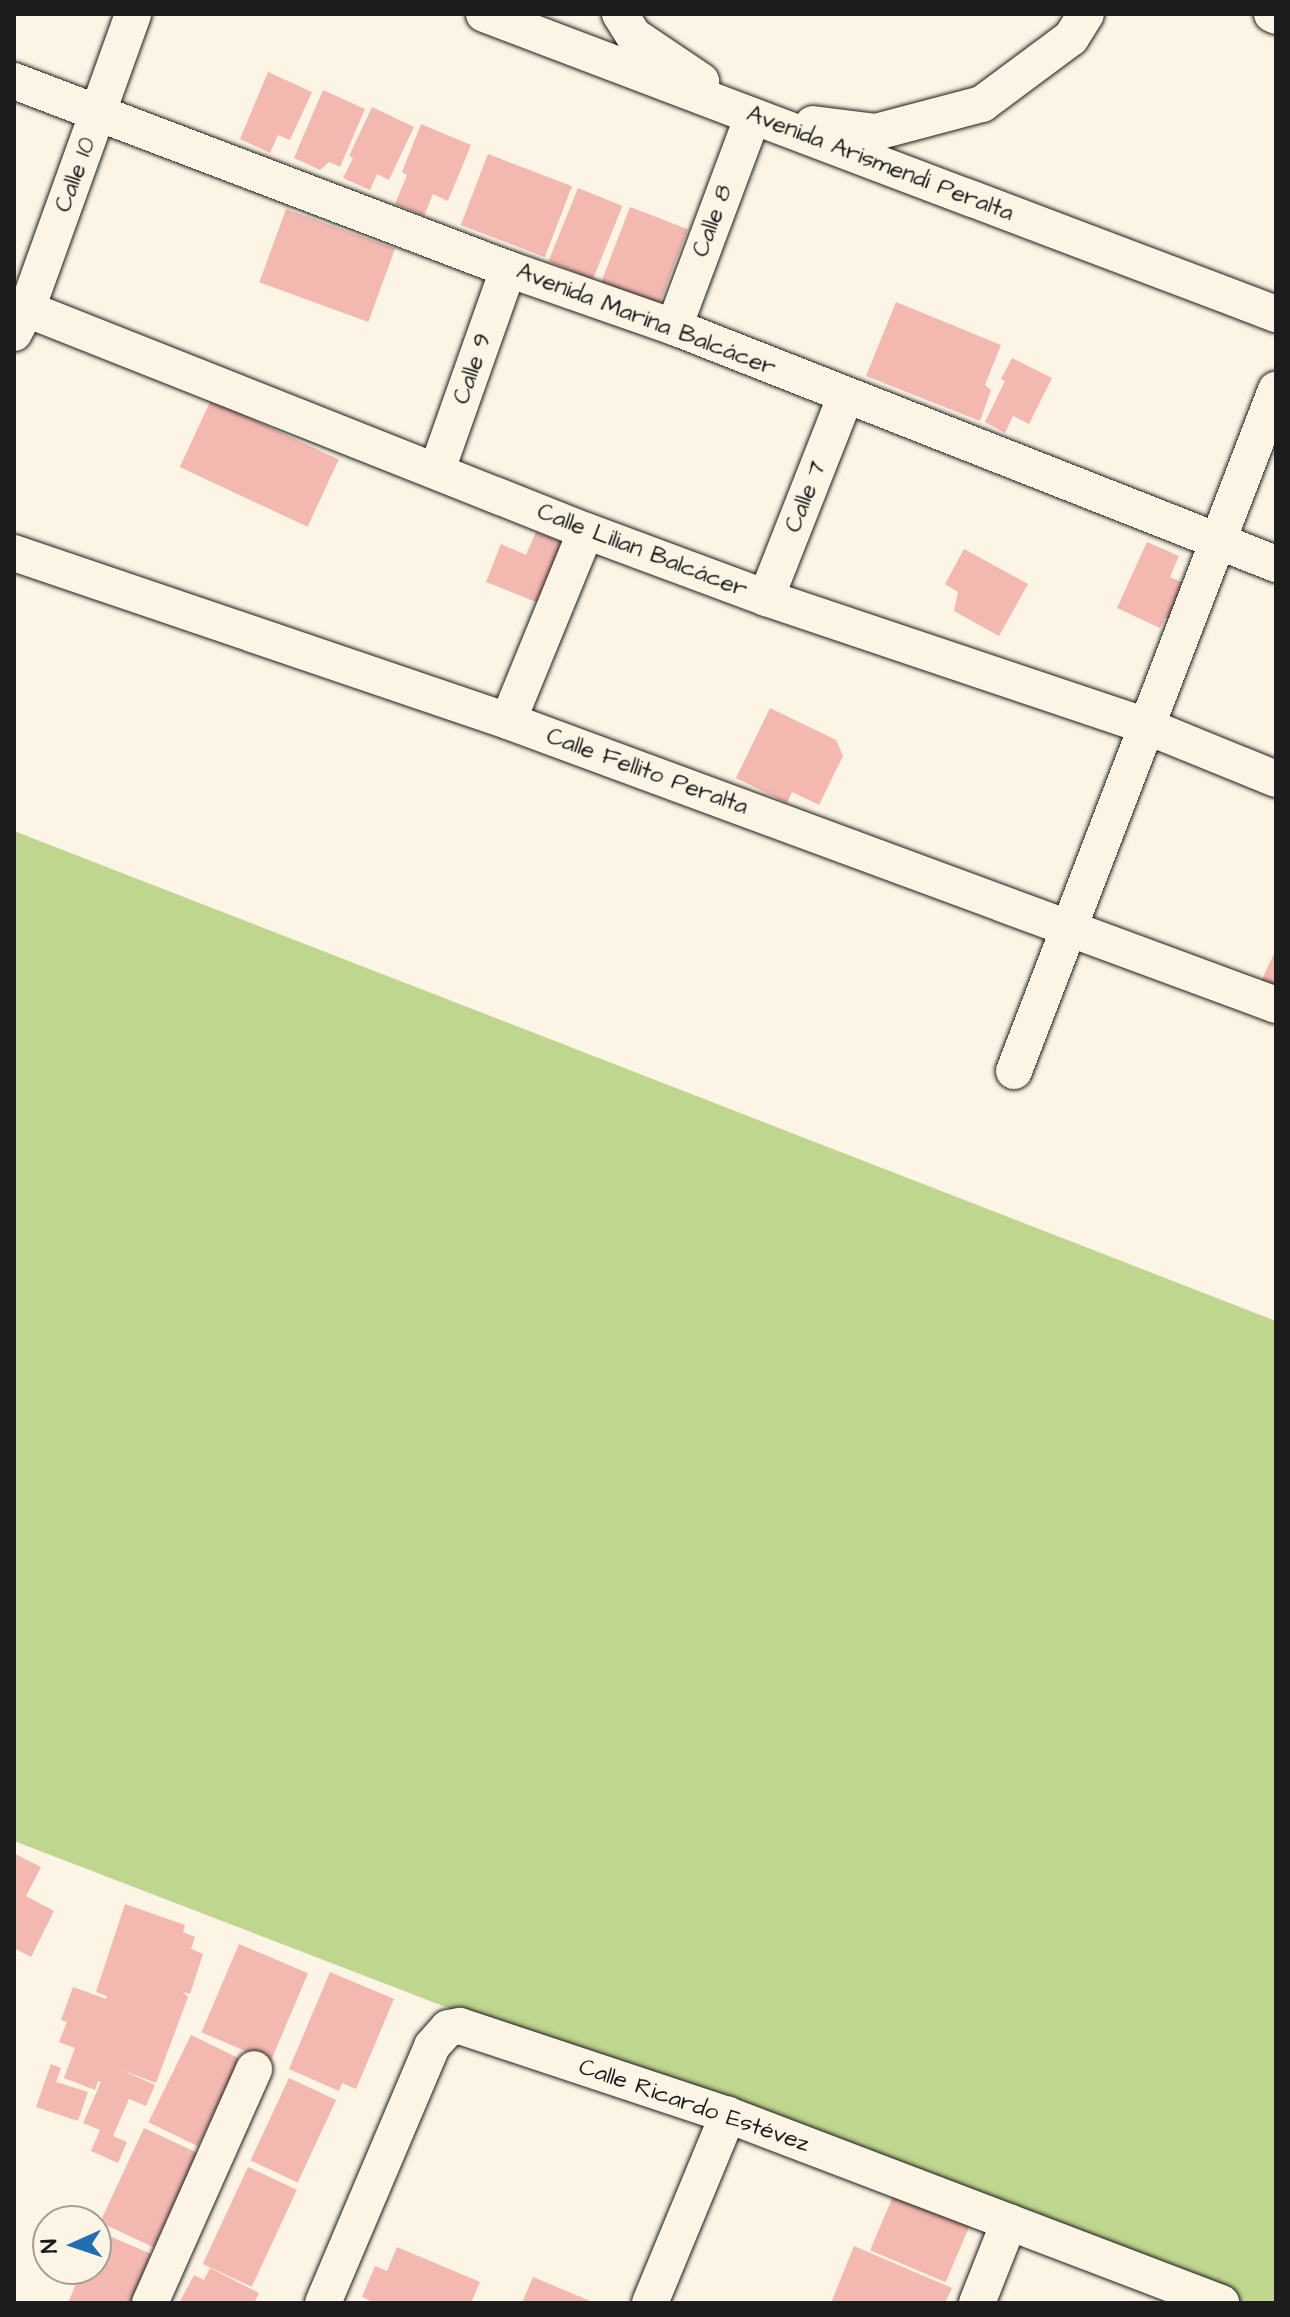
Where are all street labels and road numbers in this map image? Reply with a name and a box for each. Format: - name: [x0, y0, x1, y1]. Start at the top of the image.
- street label: Avenida Arismendi Peralta: [743, 100, 1017, 228]
- street label: Calle 10: [49, 134, 103, 216]
- street label: Calle 8: [687, 181, 739, 261]
- street label: Avenida Marina Balcácer: [512, 257, 780, 383]
- street label: Calle 9: [448, 330, 498, 408]
- street label: Calle 7: [779, 457, 833, 537]
- street label: Calle Lilian Balcácer: [533, 498, 751, 604]
- street label: Calle Fellito Peralta: [542, 722, 752, 822]
- street label: Calle Ricardo Estévez: [575, 2053, 813, 2159]

